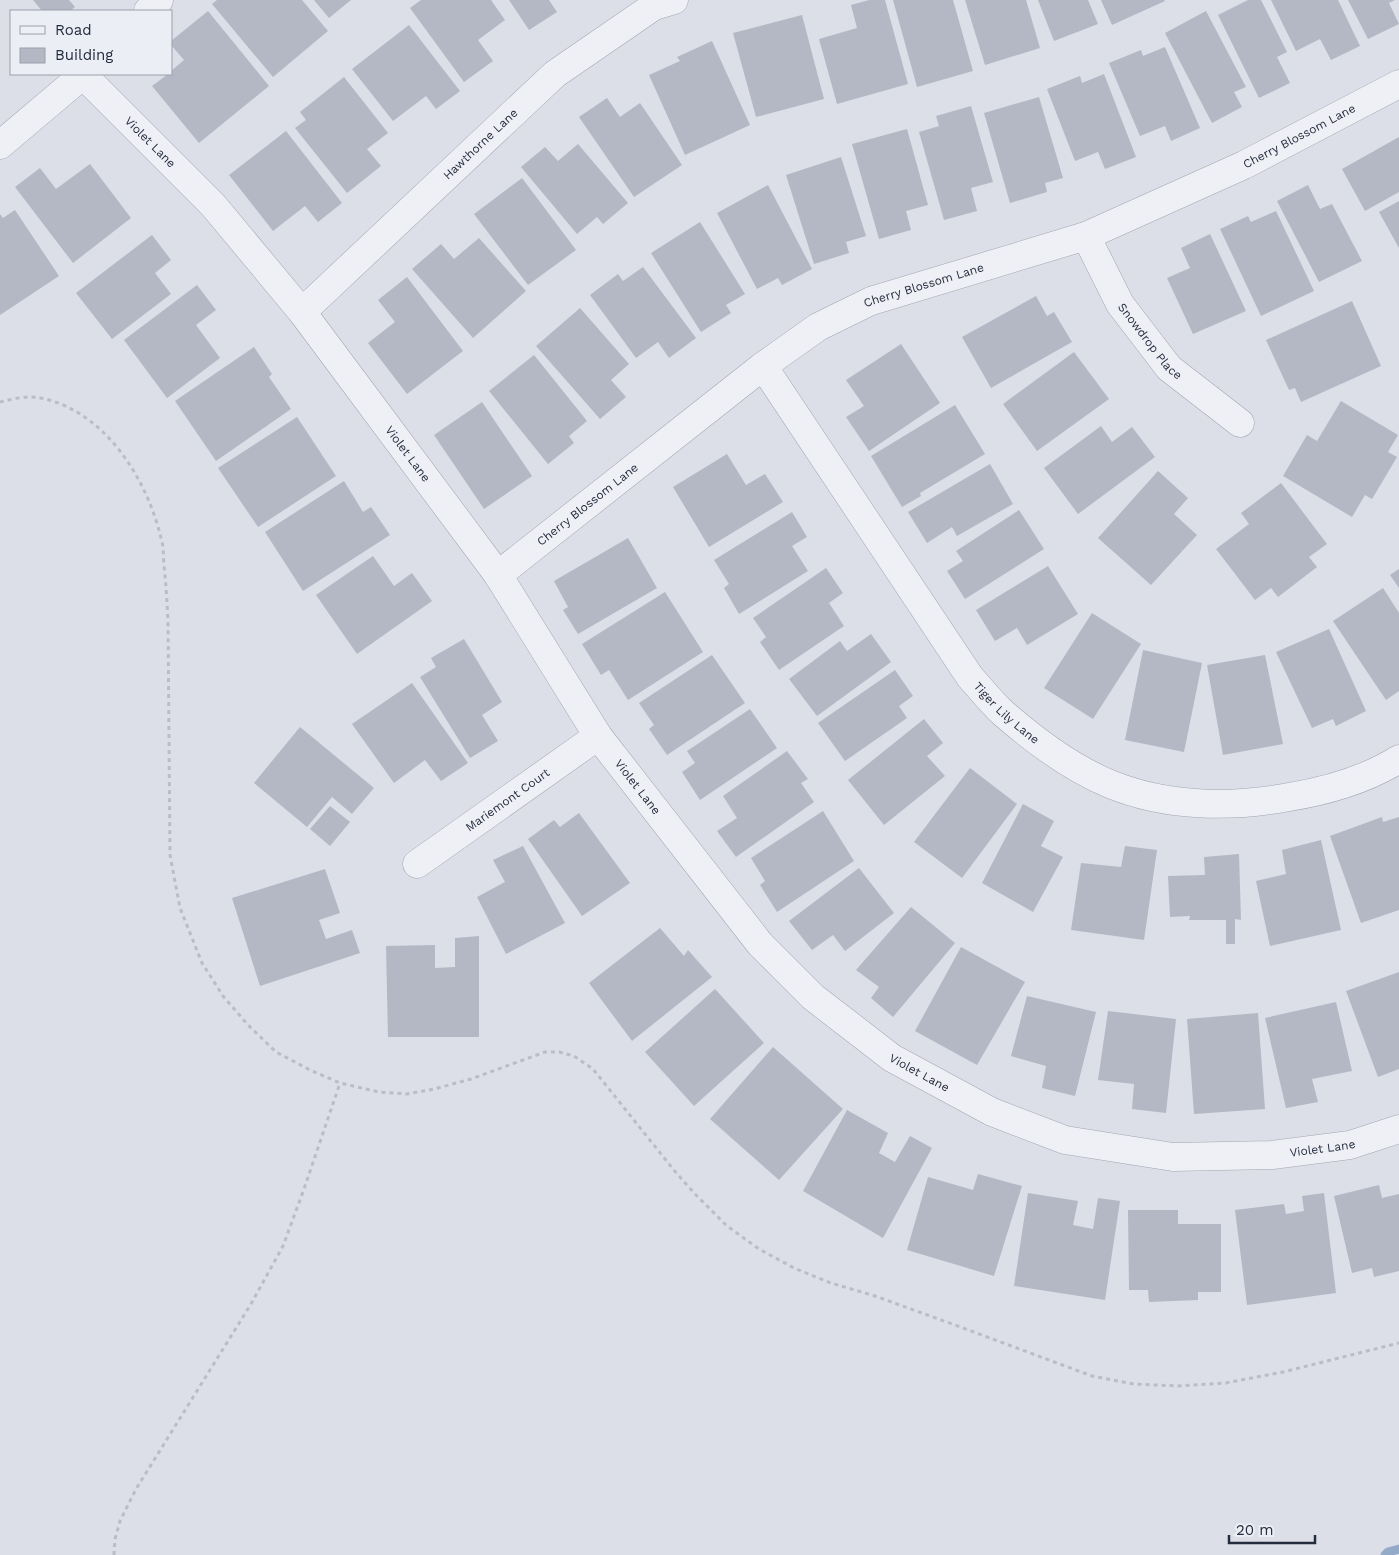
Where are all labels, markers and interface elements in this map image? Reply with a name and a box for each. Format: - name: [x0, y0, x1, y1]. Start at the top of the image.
- legend: [10, 10, 172, 75]
- text: Road: [55, 21, 92, 39]
- text: Building: [55, 46, 113, 64]
- street label: Cherry Blossom Lane: [1241, 101, 1358, 171]
- street label: Hawthorne Lane: [440, 106, 521, 182]
- street label: Violet Lane: [122, 114, 179, 171]
- street label: Cherry Blossom Lane: [861, 260, 986, 311]
- street label: Snowdrop Place: [1115, 300, 1185, 383]
- street label: Violet Lane: [382, 423, 433, 485]
- street label: Cherry Blossom Lane: [534, 460, 641, 549]
- street label: Tiger Lily Lane: [971, 679, 1042, 747]
- street label: Violet Lane: [612, 756, 663, 817]
- street label: Mariemont Court: [463, 765, 552, 834]
- street label: Violet Lane: [887, 1051, 952, 1095]
- street label: Violet Lane: [1289, 1137, 1357, 1160]
- scale bar: [1229, 1512, 1315, 1544]
- text: 20 m: [1236, 1521, 1274, 1539]

